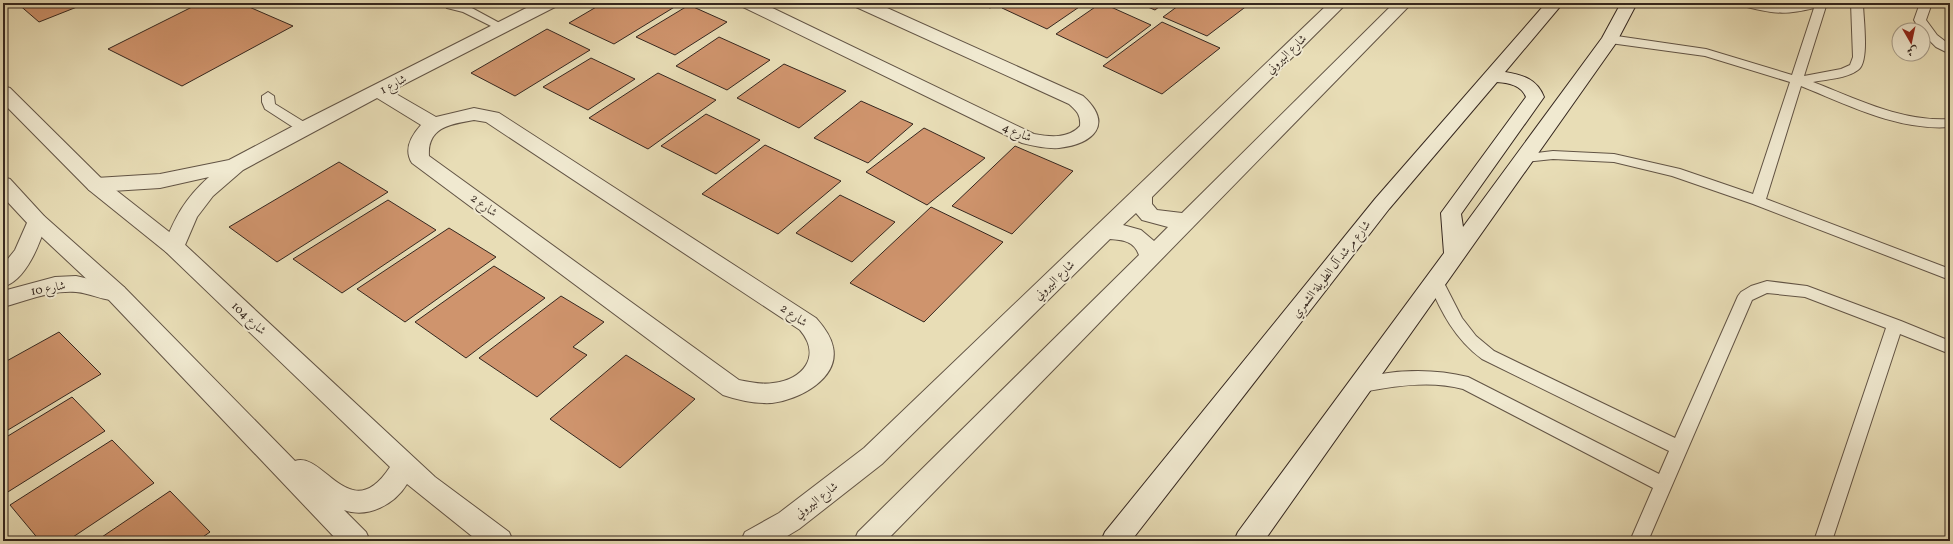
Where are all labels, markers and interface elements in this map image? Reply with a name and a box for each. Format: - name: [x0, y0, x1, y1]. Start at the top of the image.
- north arrow: [1891, 22, 1931, 62]
- street label: شارع البيروني: [1263, 31, 1312, 80]
- text: ش: [1906, 42, 1919, 59]
- street label: شارع 1: [377, 71, 411, 100]
- street label: شارع 4: [999, 120, 1034, 148]
- street label: شارع 2: [466, 191, 500, 223]
- street label: شارع مرشد آل الطويلة الشمري: [1288, 217, 1376, 323]
- street label: شارع البيروني: [1031, 257, 1080, 306]
- street label: شارع 10: [29, 278, 67, 302]
- street label: شارع 104: [226, 299, 269, 340]
- street label: شارع 2: [776, 301, 810, 333]
- street label: شارع البيروني: [792, 479, 843, 524]

